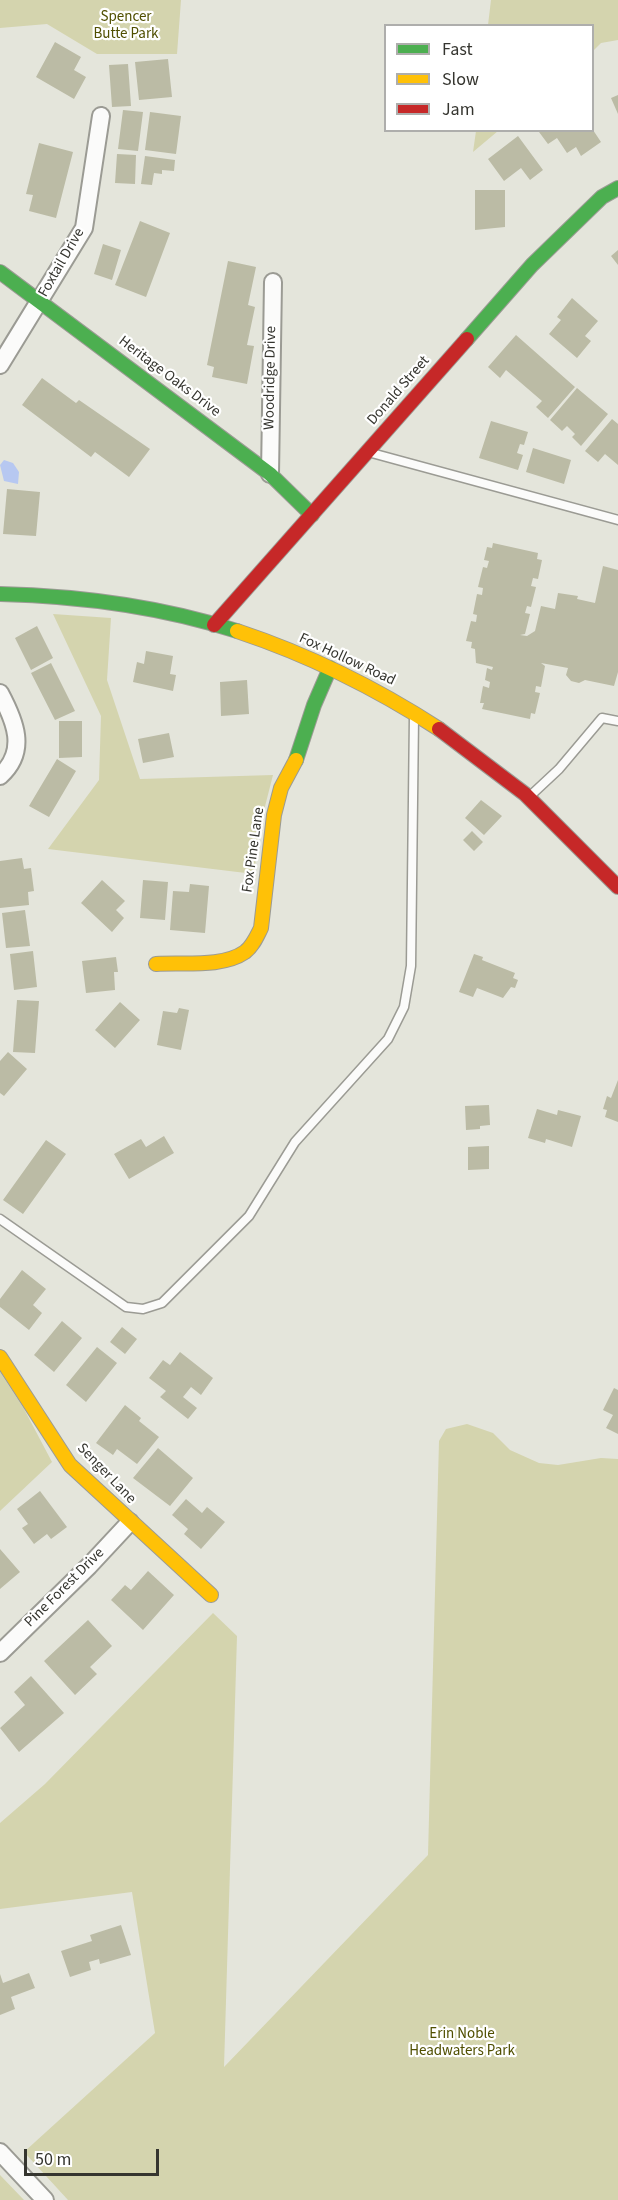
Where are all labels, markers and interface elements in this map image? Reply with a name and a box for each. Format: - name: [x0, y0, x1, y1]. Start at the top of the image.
- park label: Spencer Butte Park: [93, 9, 159, 44]
- legend: [384, 24, 594, 132]
- text: Fast: [442, 37, 473, 62]
- text: Slow: [442, 67, 479, 92]
- text: Jam: [442, 97, 475, 122]
- street label: Foxtail Drive: [35, 225, 89, 301]
- street label: Woodridge Drive: [261, 326, 281, 430]
- street label: Heritage Oaks Drive: [114, 333, 224, 421]
- street label: Donald Street: [364, 353, 434, 429]
- street label: Fox Hollow Road: [296, 630, 398, 690]
- street label: Fox Pine Lane: [239, 806, 269, 894]
- street label: Senger Lane: [73, 1440, 139, 1508]
- street label: Pine Forest Drive: [21, 1544, 109, 1632]
- park label: Erin Noble Headwaters Park: [409, 2026, 515, 2061]
- scale bar: [27, 2137, 162, 2175]
- text: 50 m: [35, 2147, 71, 2172]

